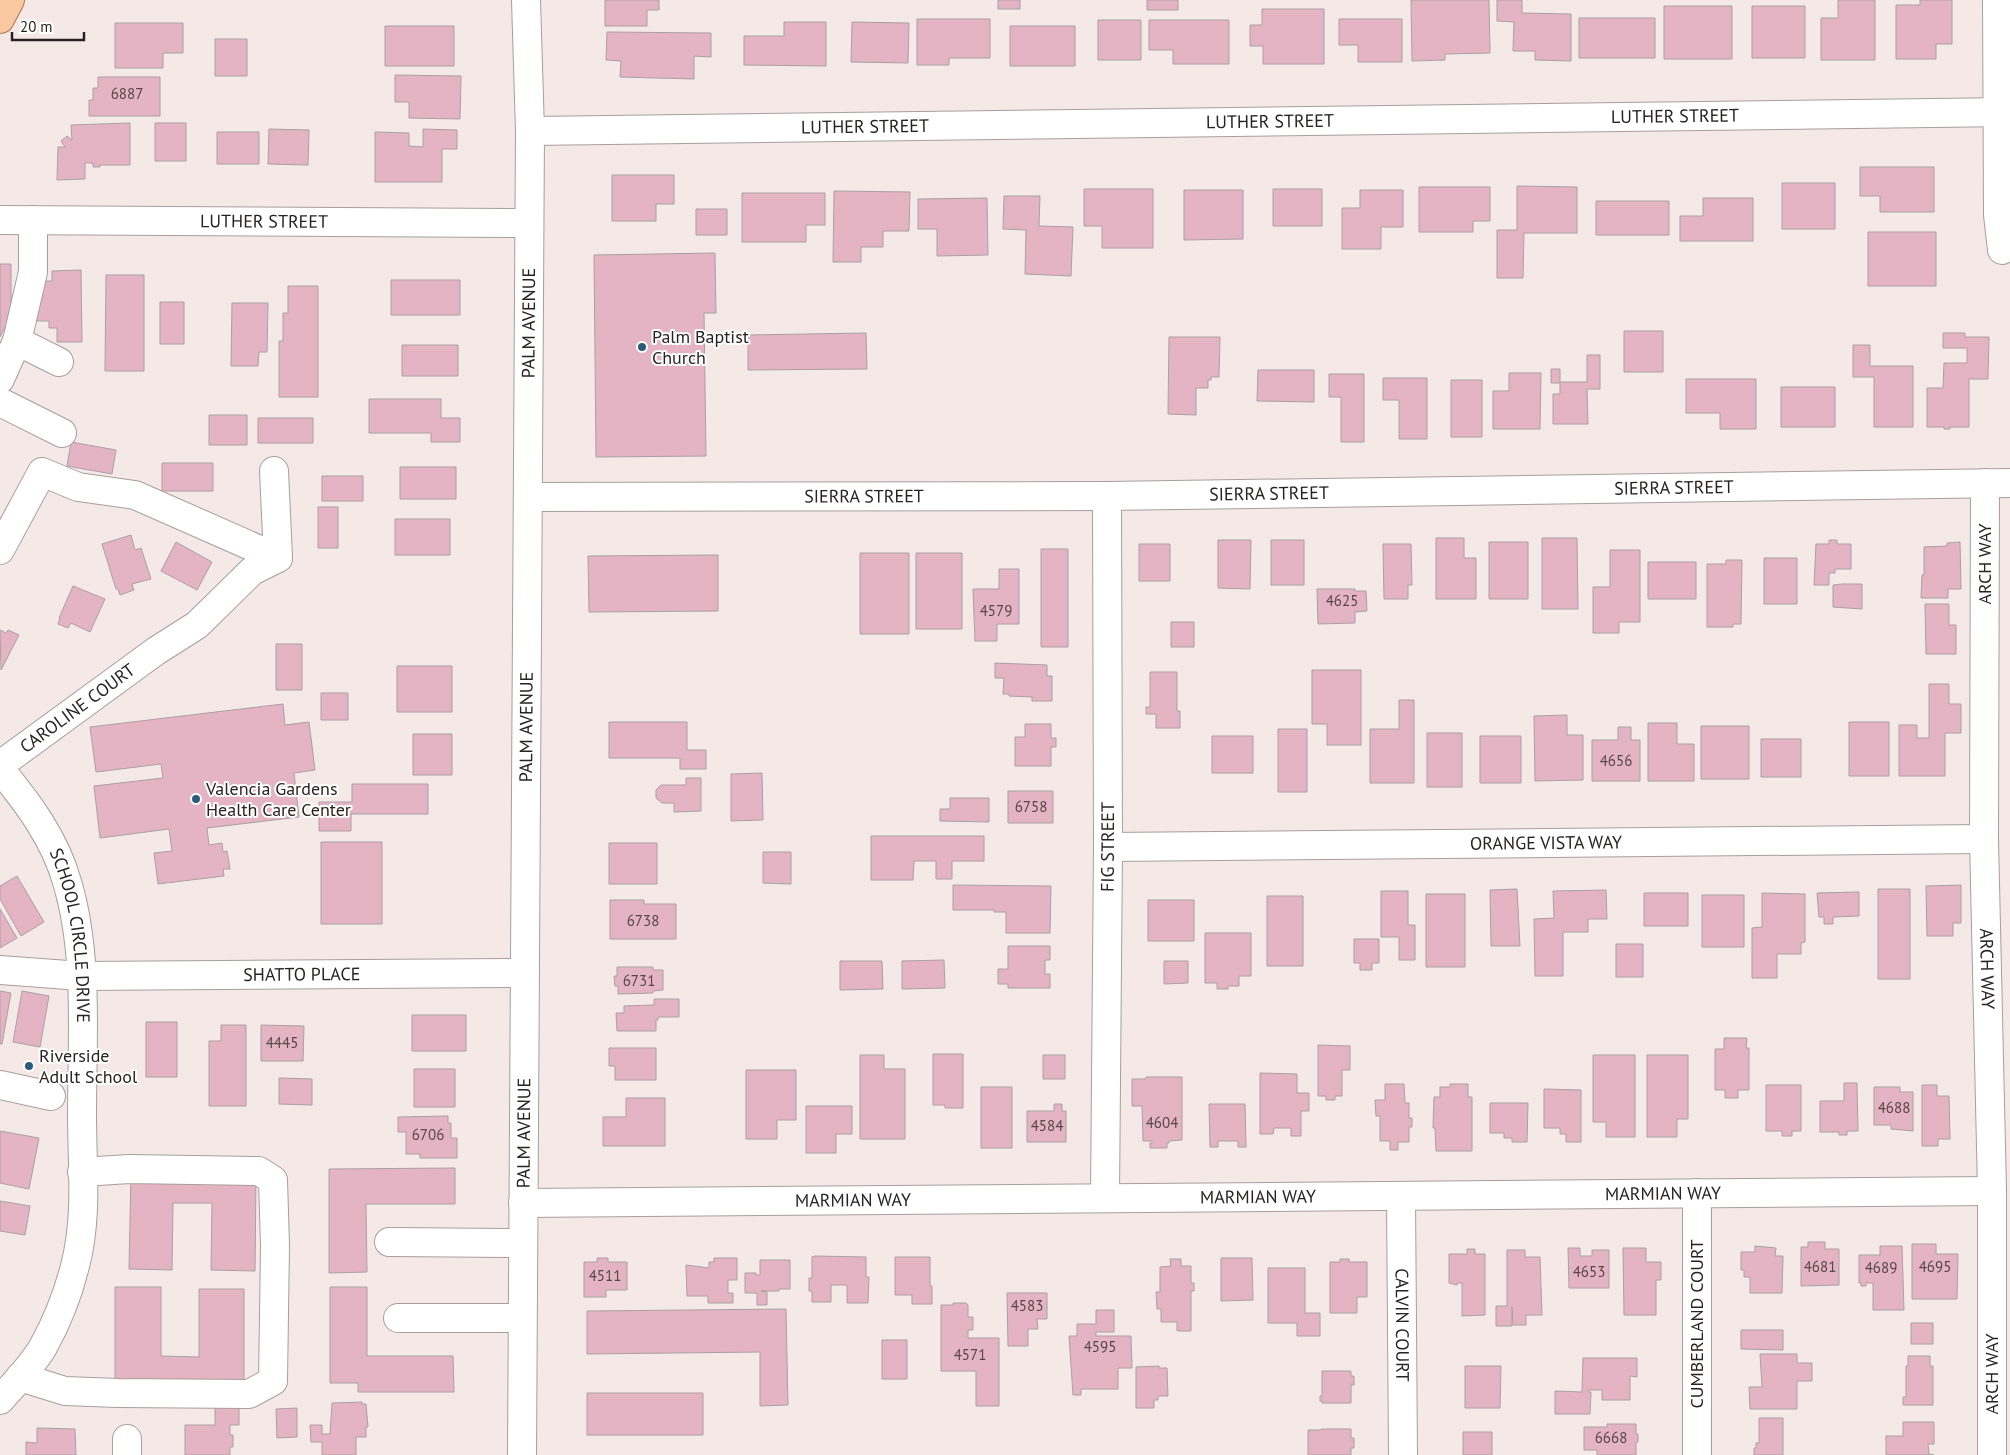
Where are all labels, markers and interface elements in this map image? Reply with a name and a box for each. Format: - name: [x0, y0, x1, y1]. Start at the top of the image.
- scale bar: [12, 10, 85, 42]
- text: 20 m: [20, 17, 53, 36]
- house number: 6887: [111, 84, 143, 103]
- street label: LUTHER STREET: [1611, 103, 1739, 128]
- street label: LUTHER STREET: [1206, 109, 1334, 133]
- street label: LUTHER STREET: [801, 114, 929, 139]
- street label: LUTHER STREET: [200, 209, 328, 233]
- street label: PALM AVENUE: [517, 268, 540, 378]
- place label: Palm Baptist Church: [652, 325, 749, 369]
- marker: Palm Baptist Church: [636, 341, 648, 353]
- street label: SIERRA STREET: [1614, 475, 1734, 500]
- street label: SIERRA STREET: [1209, 481, 1329, 506]
- street label: SIERRA STREET: [804, 484, 924, 508]
- street label: ARCH WAY: [1973, 523, 1996, 605]
- house number: 4625: [1326, 591, 1358, 610]
- house number: 4579: [980, 601, 1012, 620]
- street label: CAROLINE COURT: [15, 658, 139, 758]
- street label: PALM AVENUE: [514, 672, 538, 782]
- house number: 4656: [1600, 751, 1632, 770]
- place label: Valencia Gardens Health Care Center: [205, 777, 351, 821]
- marker: Valencia Gardens Health Care Center: [190, 793, 202, 805]
- house number: 6758: [1015, 797, 1047, 816]
- street label: FIG STREET: [1096, 802, 1119, 892]
- street label: ORANGE VISTA WAY: [1470, 830, 1622, 855]
- street label: SCHOOL CIRCLE DRIVE: [45, 844, 95, 1023]
- house number: 6738: [627, 911, 659, 930]
- street label: ARCH WAY: [1975, 928, 2000, 1010]
- street label: SHATTO PLACE: [243, 962, 360, 986]
- house number: 6731: [623, 971, 655, 990]
- house number: 4445: [266, 1033, 298, 1052]
- place label: Riverside Adult School: [39, 1044, 138, 1088]
- marker: Riverside Adult School: [23, 1060, 35, 1072]
- street label: PALM AVENUE: [512, 1078, 535, 1188]
- house number: 4688: [1878, 1098, 1910, 1117]
- house number: 4604: [1146, 1113, 1178, 1132]
- house number: 4584: [1031, 1116, 1063, 1135]
- house number: 6706: [412, 1125, 444, 1144]
- street label: MARMIAN WAY: [1605, 1181, 1721, 1205]
- street label: MARMIAN WAY: [1200, 1185, 1316, 1208]
- street label: MARMIAN WAY: [795, 1188, 911, 1212]
- street label: CUMBERLAND COURT: [1685, 1239, 1708, 1409]
- house number: 4681: [1804, 1257, 1836, 1276]
- house number: 4695: [1919, 1257, 1951, 1276]
- house number: 4689: [1865, 1258, 1897, 1277]
- house number: 4653: [1573, 1262, 1605, 1281]
- house number: 4511: [589, 1266, 621, 1285]
- street label: CALVIN COURT: [1391, 1268, 1414, 1382]
- house number: 4583: [1011, 1296, 1043, 1315]
- street label: ARCH WAY: [1980, 1333, 2003, 1415]
- house number: 4595: [1084, 1337, 1116, 1356]
- house number: 4571: [954, 1345, 986, 1364]
- house number: 6668: [1595, 1428, 1627, 1447]

